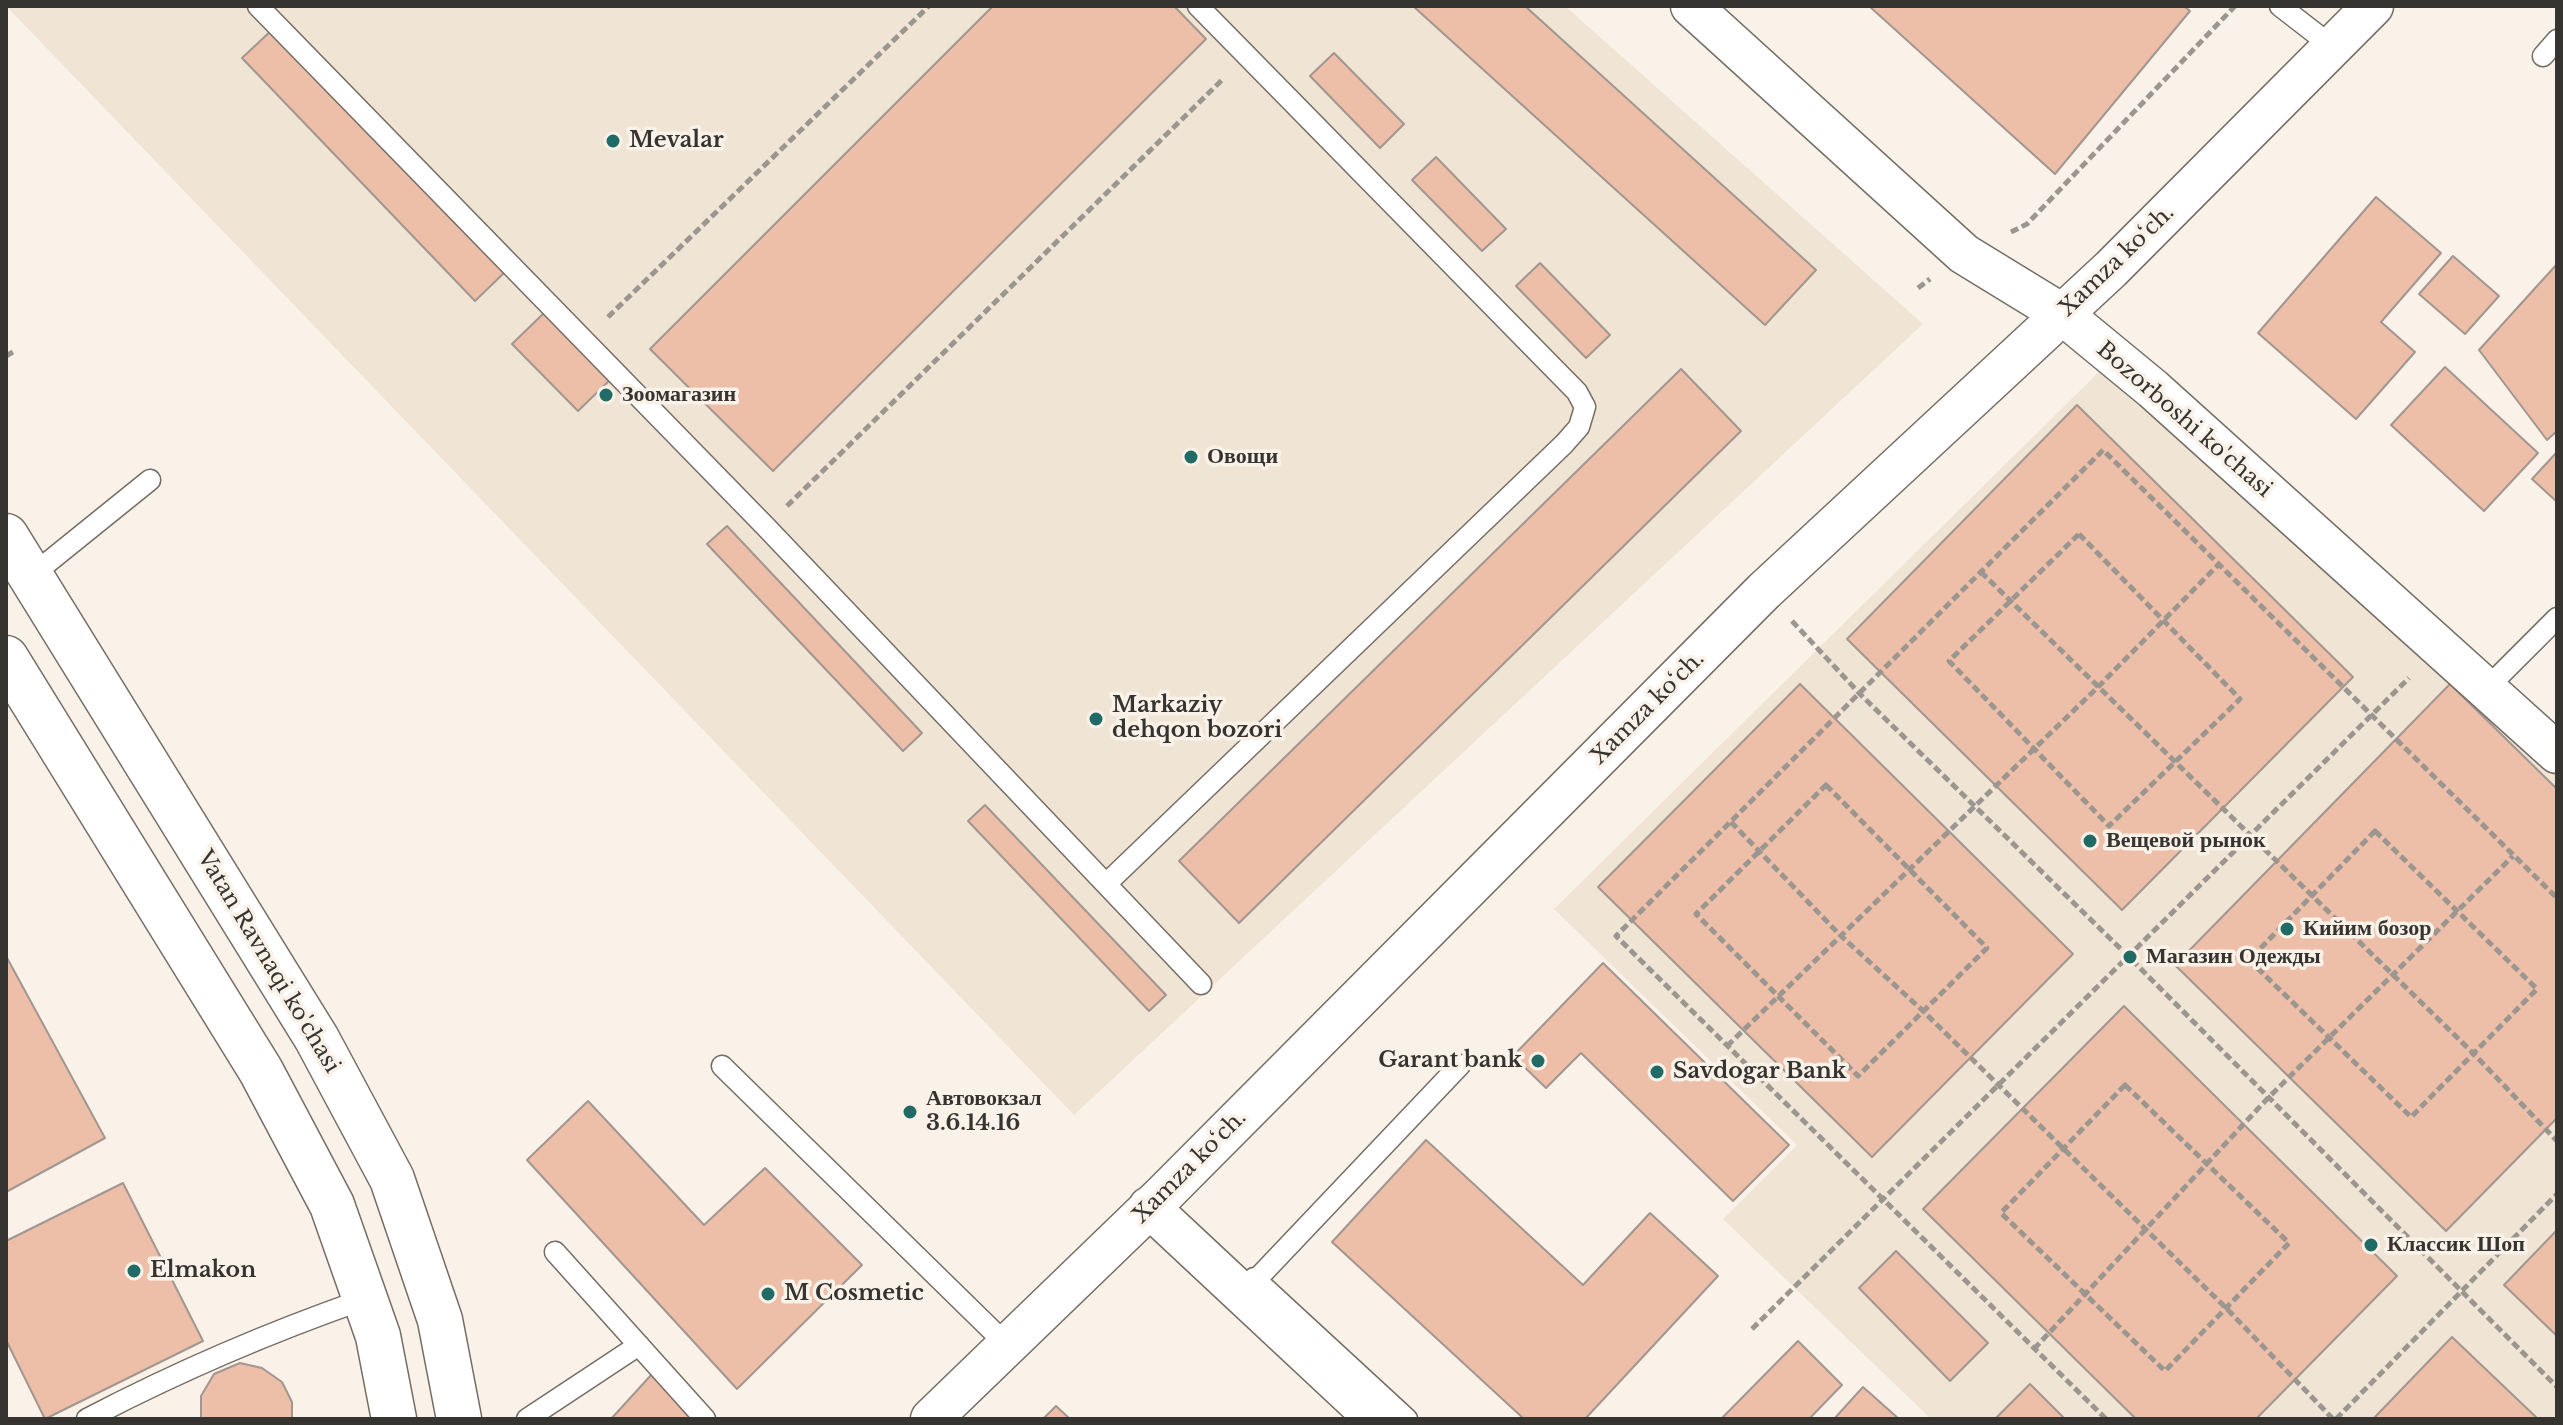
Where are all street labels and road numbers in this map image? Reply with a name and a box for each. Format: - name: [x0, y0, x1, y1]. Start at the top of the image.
- street label: Xamza ko‘ch.: [2054, 200, 2180, 322]
- street label: Bozorboshi ko'chasi: [2091, 337, 2277, 503]
- street label: Xamza ko‘ch.: [1586, 646, 1710, 770]
- street label: Vatan Ravnaqi ko'chasi: [191, 846, 345, 1078]
- street label: Xamza ko‘ch.: [1128, 1105, 1252, 1229]

